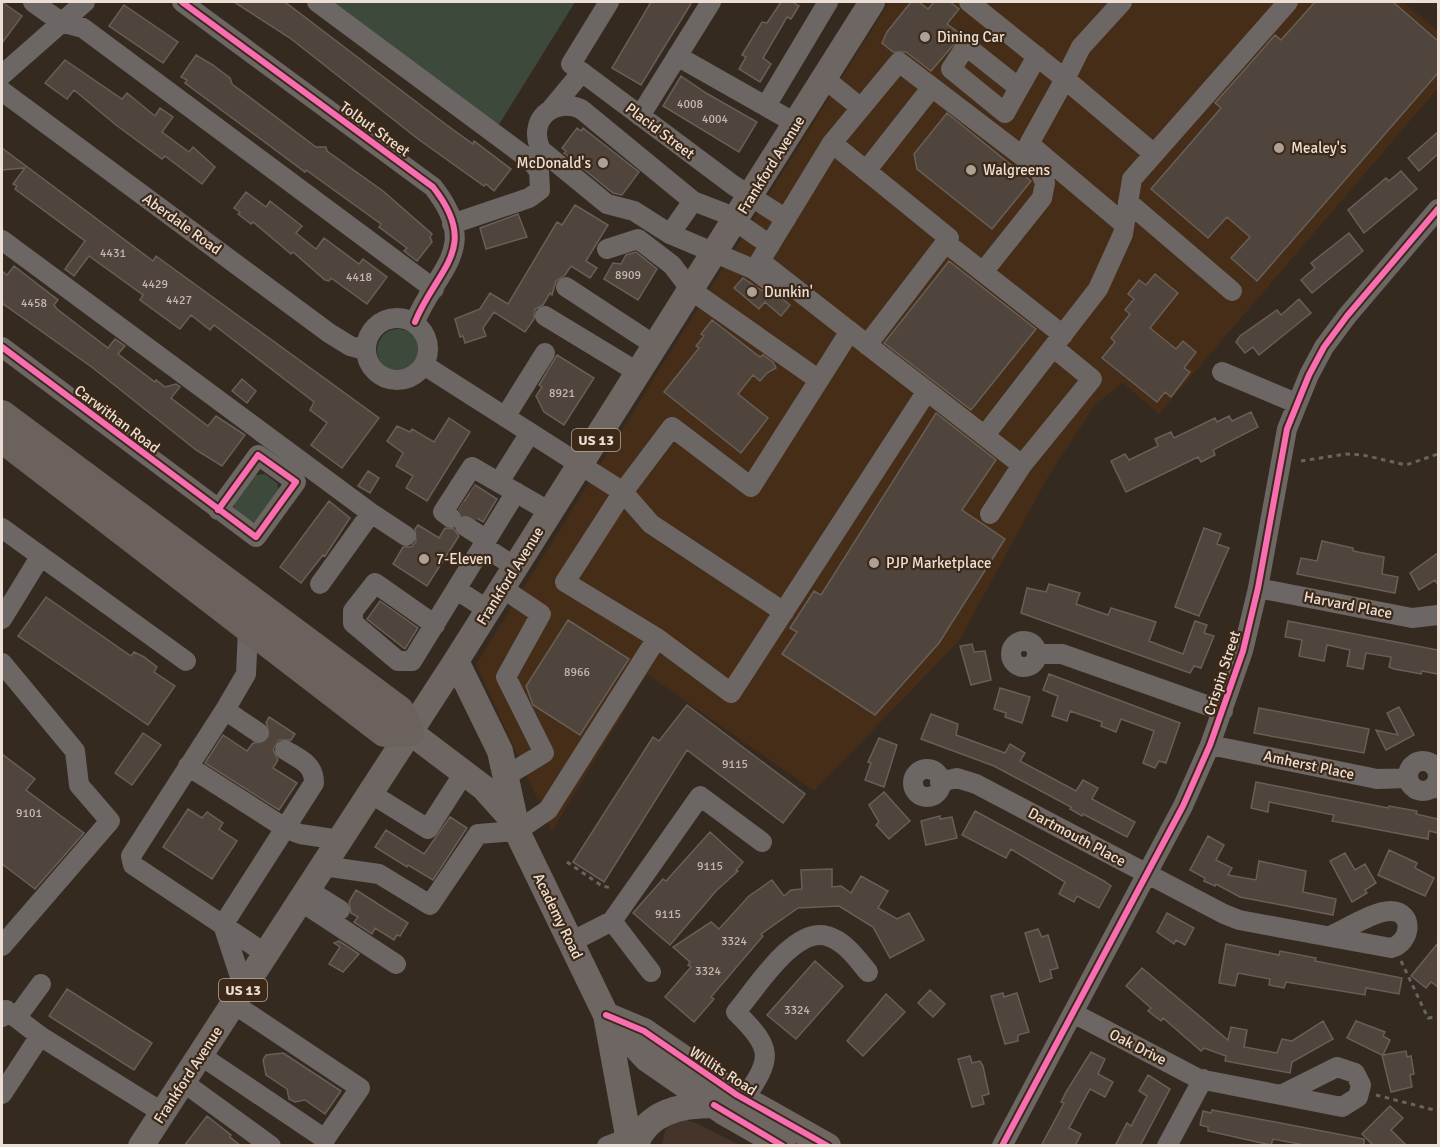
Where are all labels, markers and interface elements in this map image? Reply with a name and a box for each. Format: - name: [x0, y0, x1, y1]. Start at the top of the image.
- place label: Dining Car: [937, 28, 1005, 46]
- marker: Dining Car: [918, 30, 932, 44]
- house number: 4008: [677, 97, 703, 112]
- street label: Tolbut Street: [337, 98, 413, 160]
- street label: Placid Street: [622, 99, 698, 163]
- house number: 4004: [702, 112, 728, 127]
- street label: Frankford Avenue: [734, 113, 808, 217]
- place label: Mealey's: [1291, 139, 1347, 157]
- marker: Mealey's: [1272, 141, 1286, 155]
- place label: McDonald's: [517, 154, 591, 172]
- marker: McDonald's: [596, 156, 610, 170]
- place label: Walgreens: [983, 161, 1050, 179]
- marker: Walgreens: [964, 163, 978, 177]
- street label: Aberdale Road: [139, 189, 225, 259]
- house number: 4431: [100, 246, 126, 261]
- house number: 8909: [615, 268, 641, 283]
- house number: 4418: [346, 270, 372, 285]
- house number: 4429: [142, 277, 168, 292]
- place label: Dunkin': [764, 283, 813, 301]
- marker: Dunkin': [745, 285, 759, 299]
- house number: 4427: [166, 293, 192, 308]
- house number: 4458: [21, 296, 47, 311]
- street label: Carwithan Road: [71, 381, 163, 457]
- house number: 8921: [549, 386, 575, 401]
- road number: US 13: [572, 429, 620, 451]
- street label: Frankford Avenue: [473, 524, 547, 628]
- place label: 7-Eleven: [436, 550, 492, 568]
- marker: 7-Eleven: [417, 552, 431, 566]
- place label: PJP Marketplace: [886, 554, 991, 572]
- marker: PJP Marketplace: [867, 556, 881, 570]
- street label: Harvard Place: [1302, 588, 1394, 622]
- street label: Crispin Street: [1200, 628, 1244, 718]
- house number: 8966: [564, 665, 590, 680]
- street label: Amherst Place: [1262, 747, 1356, 783]
- house number: 9115: [722, 757, 748, 772]
- street label: Dartmouth Place: [1025, 804, 1129, 870]
- house number: 9101: [16, 806, 42, 821]
- house number: 9115: [697, 859, 723, 874]
- street label: Academy Road: [529, 870, 587, 962]
- house number: 9115: [655, 907, 681, 922]
- house number: 3324: [721, 934, 747, 949]
- house number: 3324: [695, 964, 721, 979]
- road number: US 13: [219, 979, 267, 1001]
- house number: 3324: [784, 1003, 810, 1018]
- street label: Frankford Avenue: [150, 1023, 226, 1127]
- street label: Oak Drive: [1106, 1025, 1170, 1069]
- street label: Willits Road: [686, 1043, 760, 1099]

